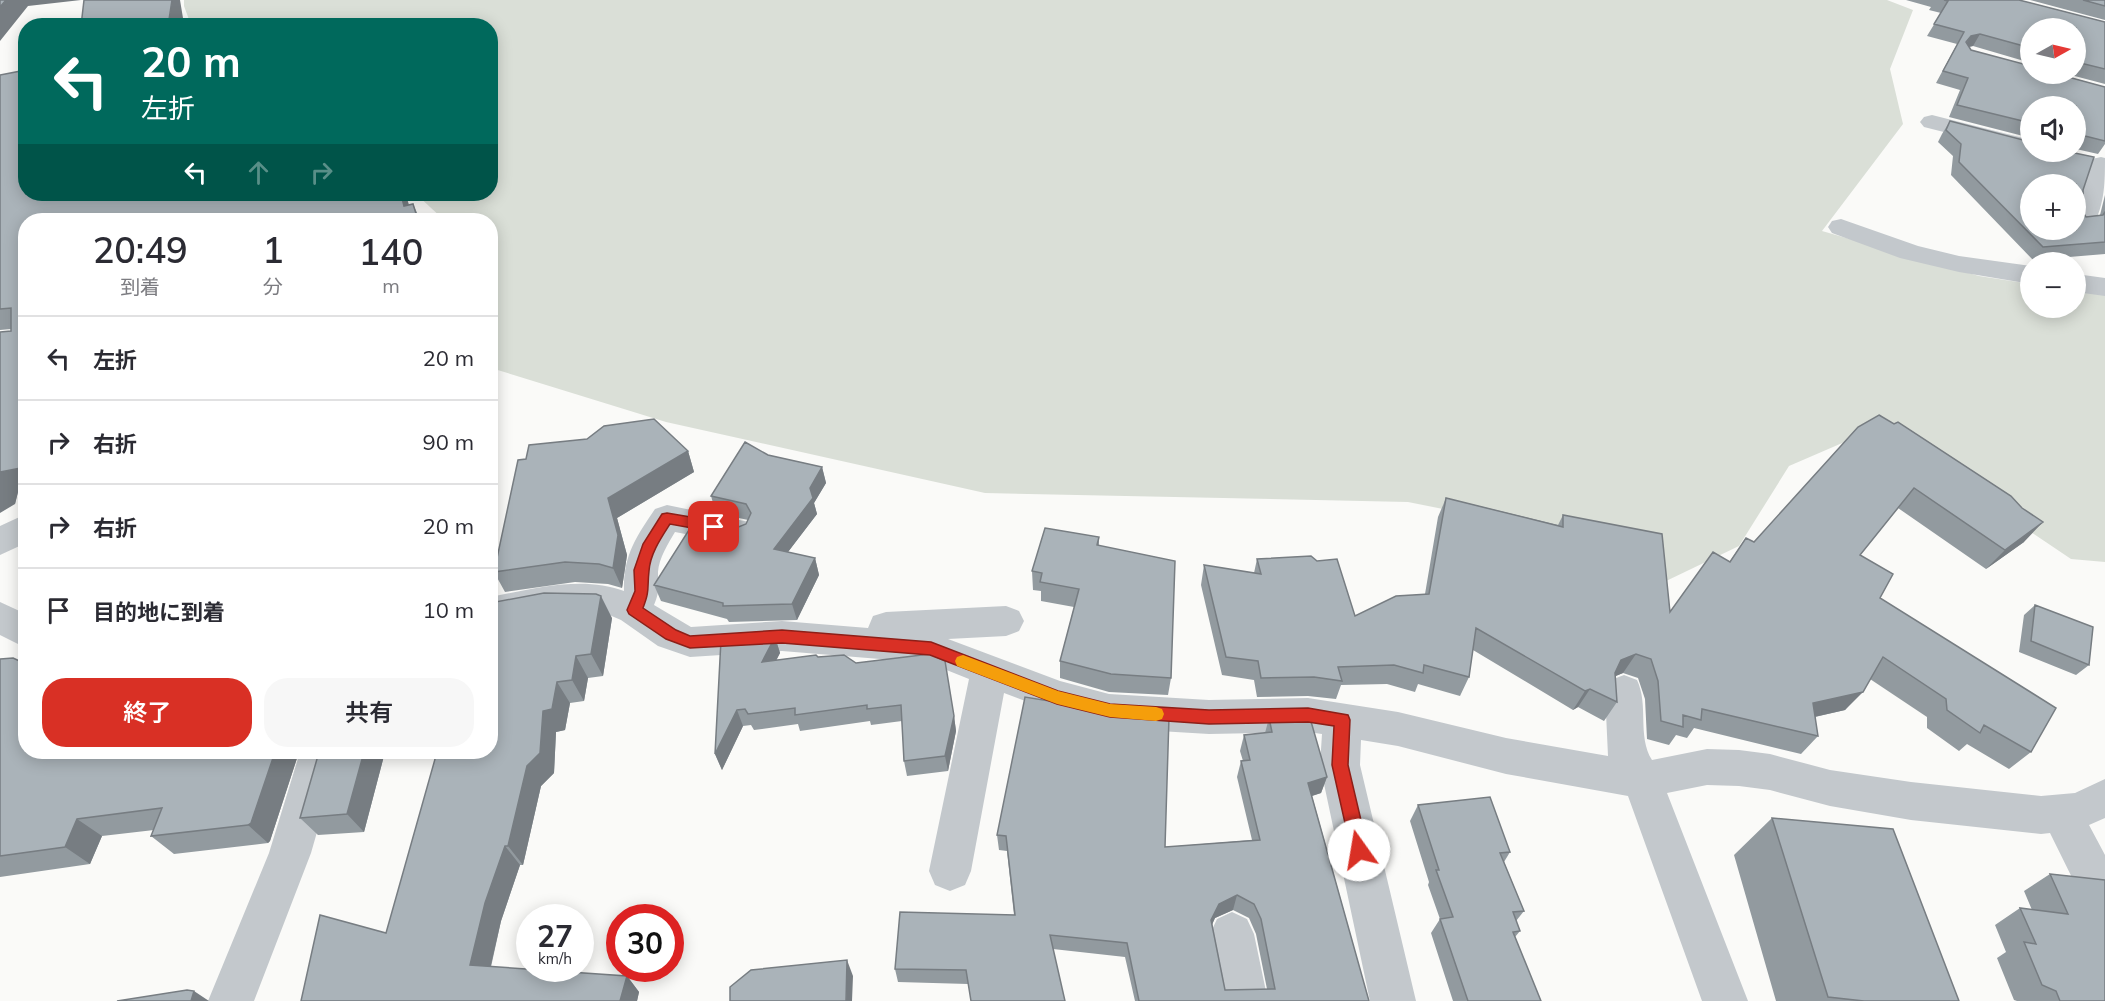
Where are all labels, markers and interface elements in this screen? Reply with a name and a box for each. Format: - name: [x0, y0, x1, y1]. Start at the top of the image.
- north arrow: [2020, 18, 2086, 84]
- map controls: [2020, 18, 2086, 318]
- text: 20 m: [141, 35, 241, 88]
- icon: left: [42, 42, 120, 120]
- text: 左折: [141, 91, 195, 125]
- button: sound: [2020, 96, 2086, 162]
- icon: left: [179, 156, 212, 189]
- icon: ahead: [242, 156, 275, 189]
- icon: right: [305, 156, 338, 189]
- button: +: [2020, 174, 2086, 240]
- text: 20:49: [93, 227, 188, 272]
- text: 1: [262, 227, 284, 272]
- text: 140: [359, 229, 423, 274]
- button: −: [2020, 252, 2086, 318]
- text: m: [382, 273, 400, 298]
- text: 到着: [120, 274, 160, 299]
- text: 分: [263, 274, 283, 299]
- icon: left: [42, 342, 75, 375]
- text: 20 m: [423, 344, 474, 372]
- text: 左折: [93, 346, 137, 374]
- icon: right: [42, 426, 75, 459]
- text: 90 m: [423, 428, 474, 456]
- text: 右折: [93, 430, 137, 458]
- pin: [688, 501, 739, 552]
- icon: right: [42, 510, 75, 543]
- icon: arrive: [697, 510, 730, 543]
- text: 20 m: [423, 512, 474, 540]
- text: 右折: [93, 514, 137, 542]
- icon: arrive: [42, 594, 75, 627]
- text: 10 m: [423, 596, 474, 624]
- text: 目的地に到着: [93, 598, 225, 626]
- button: 終了: [42, 678, 252, 747]
- button: 共有: [264, 678, 474, 747]
- position arrow: [1327, 818, 1391, 882]
- speed limit sign: 30: [606, 904, 684, 982]
- text: 27: [537, 917, 573, 955]
- text: km/h: [538, 949, 572, 968]

